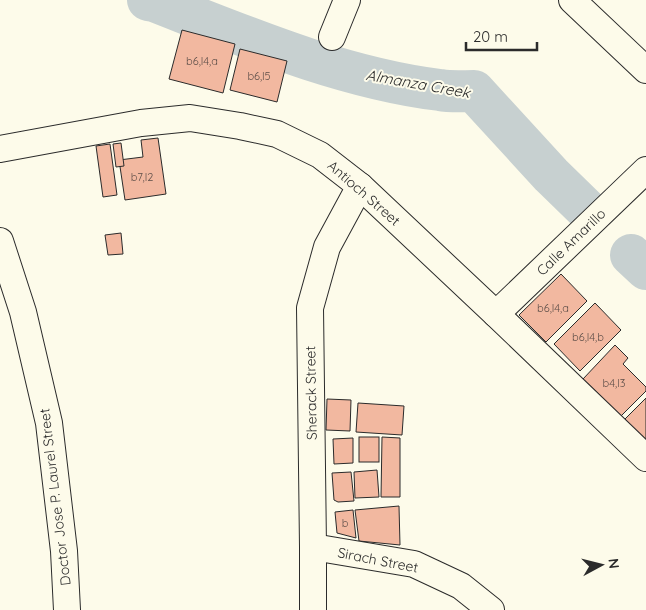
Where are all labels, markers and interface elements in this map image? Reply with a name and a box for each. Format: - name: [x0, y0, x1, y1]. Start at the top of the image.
- scale bar: [466, 20, 537, 52]
- text: 20 m: [473, 27, 508, 46]
- house number: b6,l4,a: [186, 54, 218, 68]
- water label: Almanza Creek: [365, 65, 473, 102]
- house number: b6,l5: [247, 69, 271, 83]
- street label: Antioch Street: [324, 156, 404, 230]
- house number: b7,l2: [131, 170, 153, 184]
- street label: Calle Amarillo: [533, 205, 609, 279]
- house number: b6,l4,a: [537, 301, 569, 315]
- house number: b6,l4,b: [572, 330, 604, 344]
- street label: Sherack Street: [301, 345, 321, 440]
- house number: b4,l3: [603, 376, 626, 390]
- street label: Doctor Jose P. Laurel Street: [35, 407, 75, 587]
- house number: b: [342, 516, 349, 530]
- north arrow: [576, 540, 626, 590]
- street label: Sirach Street: [336, 543, 420, 577]
- text: N: [604, 557, 623, 570]

